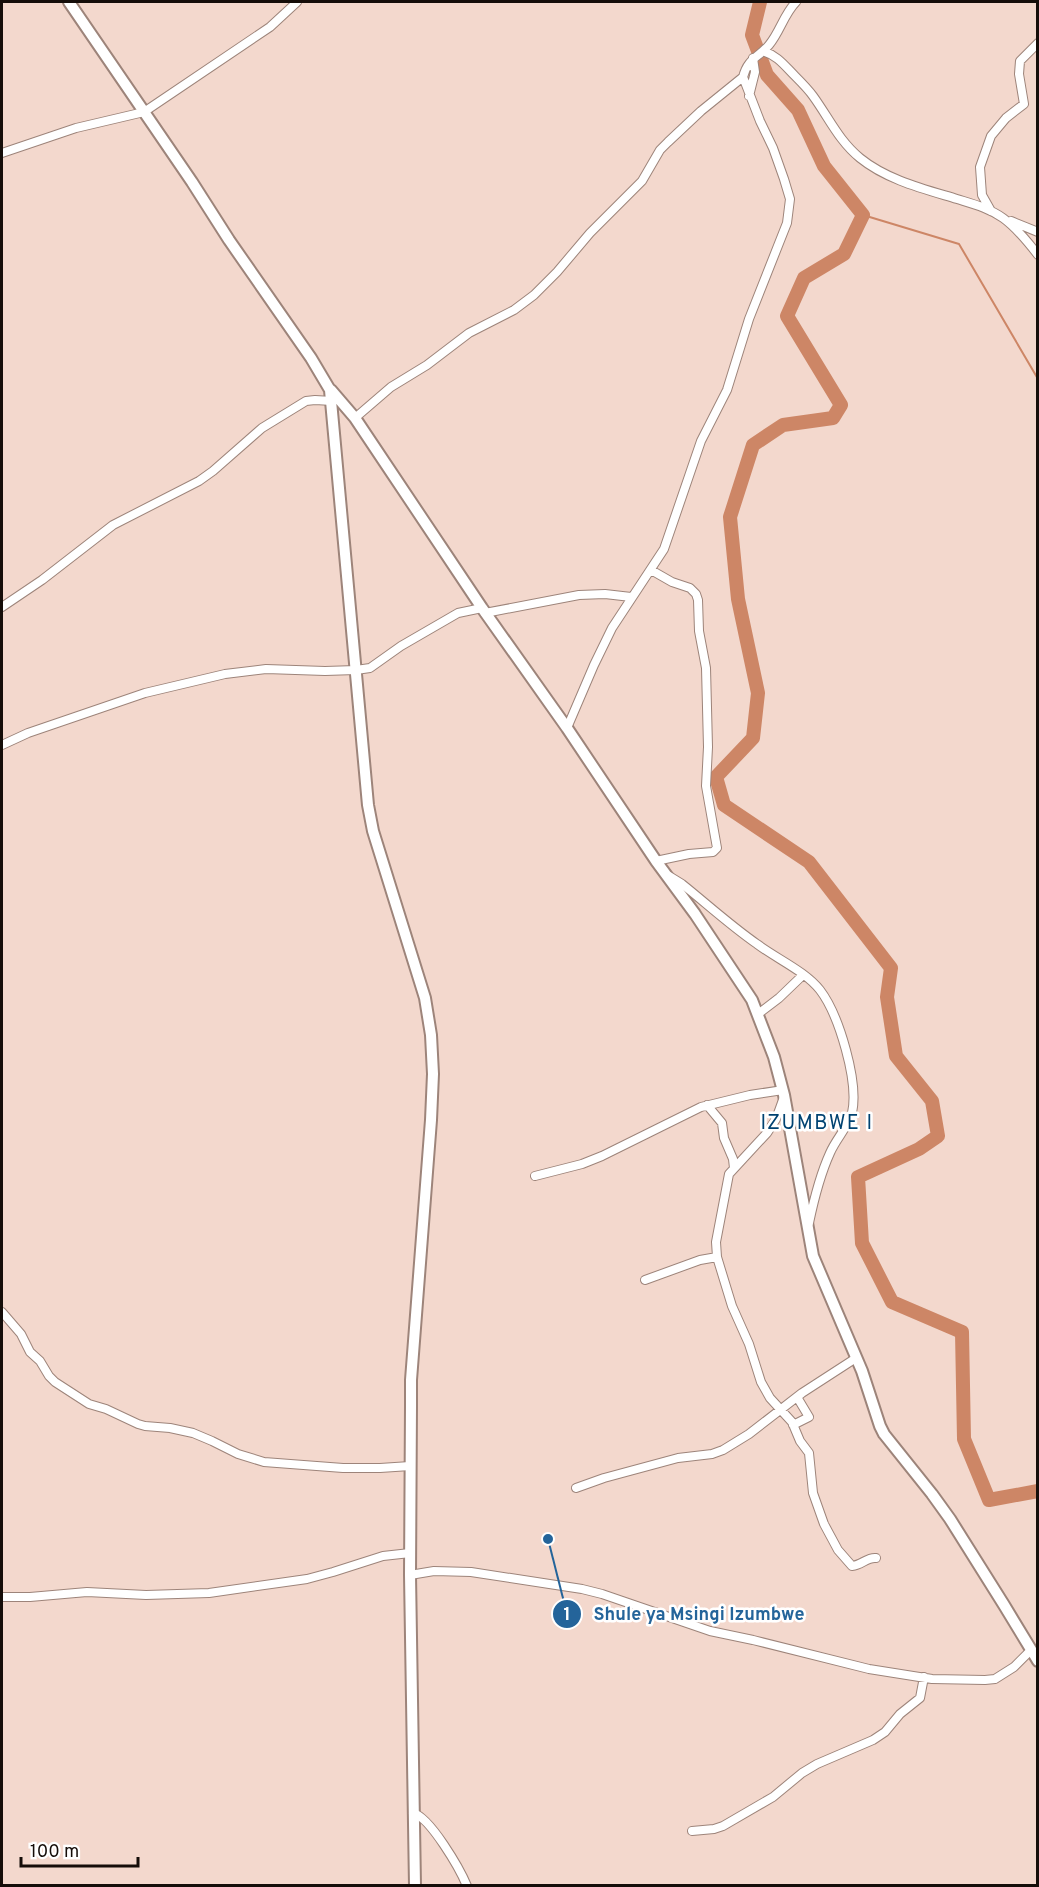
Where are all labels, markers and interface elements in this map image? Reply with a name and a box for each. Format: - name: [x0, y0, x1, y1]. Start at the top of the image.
- district label: IZUMBWE I: [760, 1111, 874, 1137]
- callout: Shule ya Msingi Izumbwe: [552, 1596, 816, 1632]
- text: 1: [563, 1604, 571, 1627]
- text: Shule ya Msingi Izumbwe: [594, 1604, 804, 1627]
- scale bar: [21, 1830, 138, 1868]
- text: 100 m: [30, 1841, 79, 1864]

